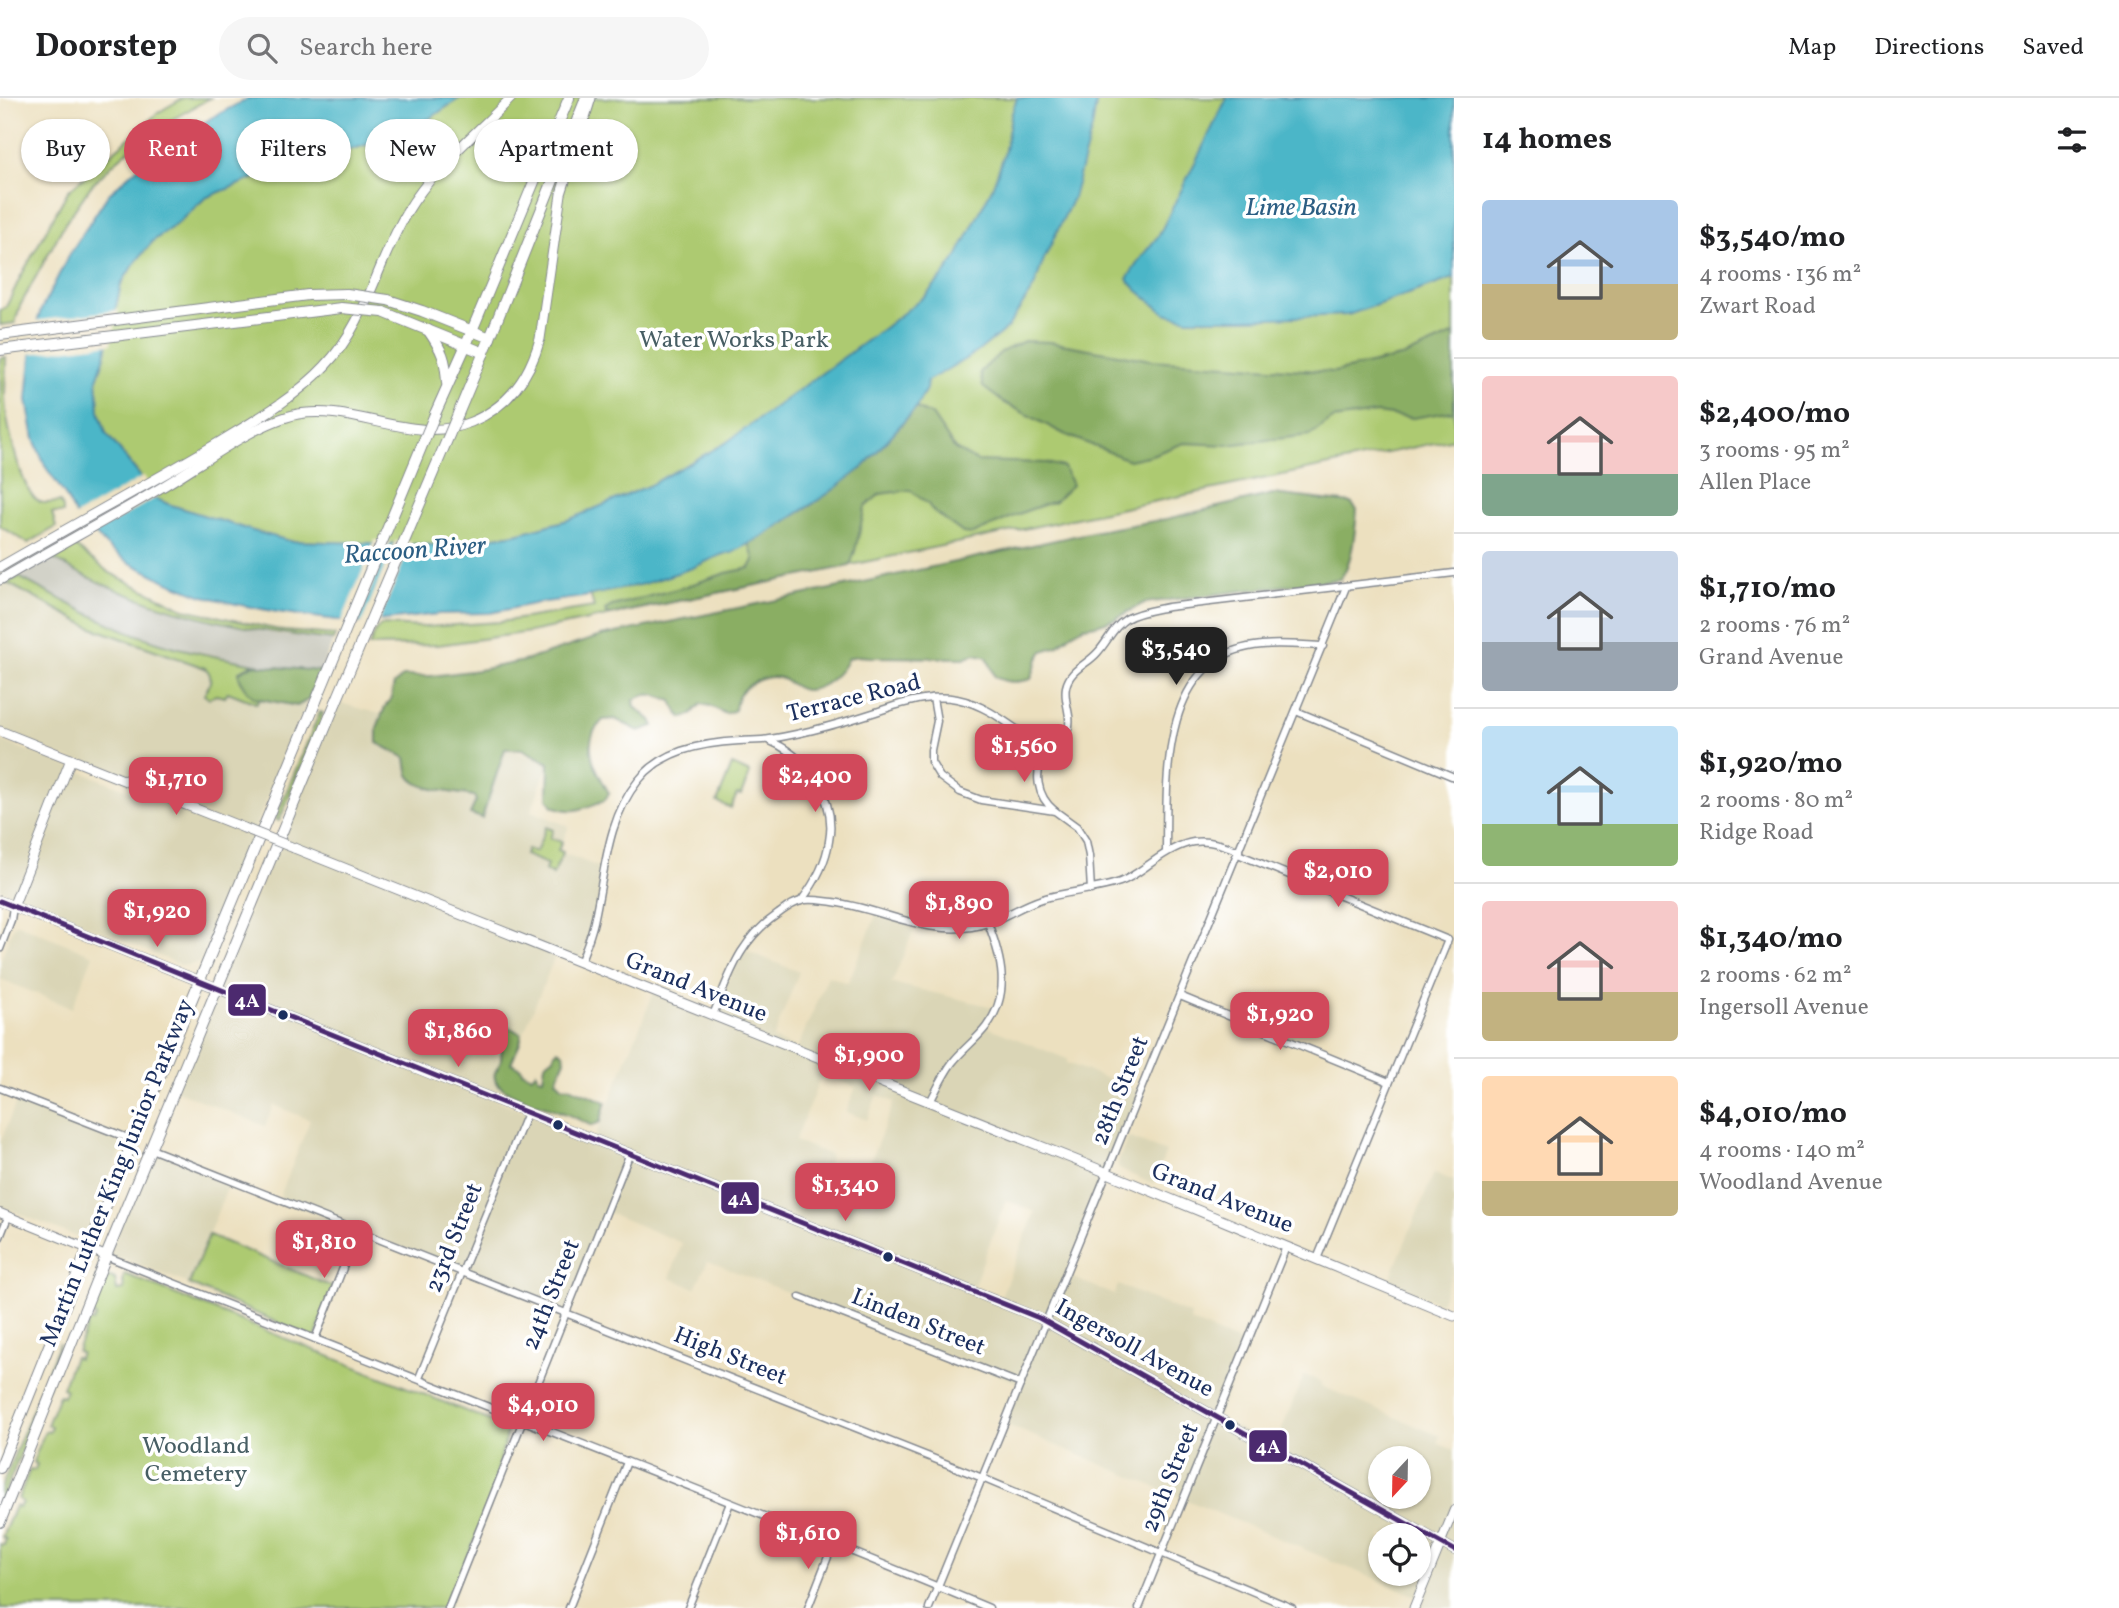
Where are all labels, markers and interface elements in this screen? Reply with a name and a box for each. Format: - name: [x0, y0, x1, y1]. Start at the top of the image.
- search box: [219, 17, 709, 80]
- text: Doorstep: [35, 25, 177, 71]
- icon: search: [243, 29, 281, 67]
- text: Search here: [299, 30, 433, 66]
- text: Map: [1788, 31, 1836, 65]
- text: Directions: [1874, 31, 1984, 65]
- text: Saved: [2022, 31, 2084, 65]
- chip: Buy: [21, 119, 110, 182]
- chip: Rent: [124, 119, 222, 182]
- chip: Filters: [236, 119, 351, 182]
- chip: New: [365, 119, 460, 182]
- chip: Apartment: [474, 119, 638, 182]
- text: 14 homes: [1482, 119, 1612, 161]
- icon: filters: [2053, 121, 2091, 159]
- water label: Lime Basin: [1245, 190, 1357, 226]
- text: $3,540/mo: [1699, 217, 1845, 259]
- icon: home: [1538, 228, 1622, 312]
- text: 4 rooms · 136 m²: [1699, 259, 1861, 291]
- text: Zwart Road: [1699, 291, 1816, 323]
- park label: Water Works Park: [639, 324, 829, 358]
- text: $2,400/mo: [1699, 393, 1850, 435]
- icon: home: [1538, 404, 1622, 488]
- text: 3 rooms · 95 m²: [1699, 435, 1850, 467]
- text: Allen Place: [1699, 467, 1811, 499]
- water label: Raccoon River: [342, 528, 488, 574]
- text: $1,710/mo: [1699, 568, 1836, 610]
- icon: home: [1538, 579, 1622, 663]
- text: 2 rooms · 76 m²: [1699, 610, 1850, 642]
- pin: $3,540: [1119, 628, 1233, 687]
- text: $3,540: [1141, 634, 1211, 666]
- text: Grand Avenue: [1699, 642, 1843, 674]
- street label: Terrace Road: [783, 666, 925, 732]
- pin: $1,560: [967, 724, 1081, 784]
- text: $1,560: [991, 731, 1057, 763]
- text: $1,920/mo: [1699, 743, 1842, 785]
- pin: $2,400: [758, 754, 872, 814]
- icon: home: [1538, 754, 1622, 838]
- pin: $1,710: [119, 758, 233, 817]
- text: $2,400: [778, 761, 852, 793]
- text: $1,710: [145, 764, 207, 796]
- text: 2 rooms · 80 m²: [1699, 785, 1853, 817]
- text: Ridge Road: [1699, 817, 1814, 849]
- pin: $2,010: [1281, 850, 1395, 909]
- text: $2,010: [1303, 856, 1373, 888]
- pin: $1,890: [902, 882, 1016, 941]
- text: $1,890: [925, 888, 993, 920]
- pin: $1,920: [100, 890, 214, 949]
- text: $1,920: [123, 896, 191, 928]
- text: $1,340/mo: [1699, 918, 1843, 960]
- icon: home: [1538, 929, 1622, 1013]
- street label: Grand Avenue: [620, 944, 772, 1032]
- text: 2 rooms · 62 m²: [1699, 960, 1851, 992]
- line badge: 4A: [227, 983, 267, 1017]
- text: 4A: [234, 989, 260, 1015]
- pin: $1,920: [1223, 992, 1337, 1052]
- text: Ingersoll Avenue: [1699, 992, 1869, 1024]
- street label: Martin Luther King Junior Parkway: [32, 994, 204, 1352]
- text: $1,920: [1246, 999, 1314, 1031]
- unlabelled marker: [276, 1008, 290, 1022]
- pin: $1,860: [401, 1010, 515, 1069]
- text: $1,860: [424, 1016, 492, 1048]
- street label: 28th Street: [1084, 1031, 1158, 1151]
- pin: $1,900: [812, 1034, 926, 1093]
- text: $1,900: [834, 1040, 904, 1072]
- text: $4,010/mo: [1699, 1093, 1847, 1135]
- icon: home: [1538, 1104, 1622, 1188]
- unlabelled marker: [551, 1118, 565, 1132]
- text: 4 rooms · 140 m²: [1699, 1135, 1865, 1167]
- street label: Grand Avenue: [1146, 1155, 1298, 1243]
- pin: $1,340: [788, 1164, 902, 1223]
- text: Woodland Avenue: [1699, 1167, 1883, 1199]
- text: $1,340: [811, 1170, 879, 1202]
- street label: 23rd Street: [418, 1178, 492, 1298]
- line badge: 4A: [720, 1181, 760, 1215]
- text: 4A: [727, 1187, 753, 1213]
- pin: $1,810: [267, 1220, 381, 1280]
- text: $1,810: [292, 1227, 356, 1259]
- street label: 24th Street: [514, 1234, 590, 1356]
- unlabelled marker: [881, 1250, 895, 1264]
- street label: Linden Street: [846, 1281, 990, 1365]
- street label: Ingersoll Avenue: [1048, 1291, 1220, 1407]
- street label: High Street: [668, 1319, 792, 1395]
- pin: $4,010: [486, 1384, 600, 1443]
- text: $4,010: [507, 1390, 579, 1422]
- street label: 29th Street: [1134, 1418, 1208, 1538]
- unlabelled marker: [1223, 1418, 1237, 1432]
- line badge: 4A: [1248, 1429, 1288, 1463]
- park label: Woodland Cemetery: [142, 1430, 250, 1492]
- text: 4A: [1255, 1435, 1281, 1461]
- north arrow: [1368, 1446, 1432, 1508]
- map controls: [1368, 1446, 1431, 1586]
- pin: $1,610: [751, 1512, 865, 1571]
- text: $1,610: [776, 1518, 840, 1550]
- button: locate: [1368, 1523, 1431, 1586]

